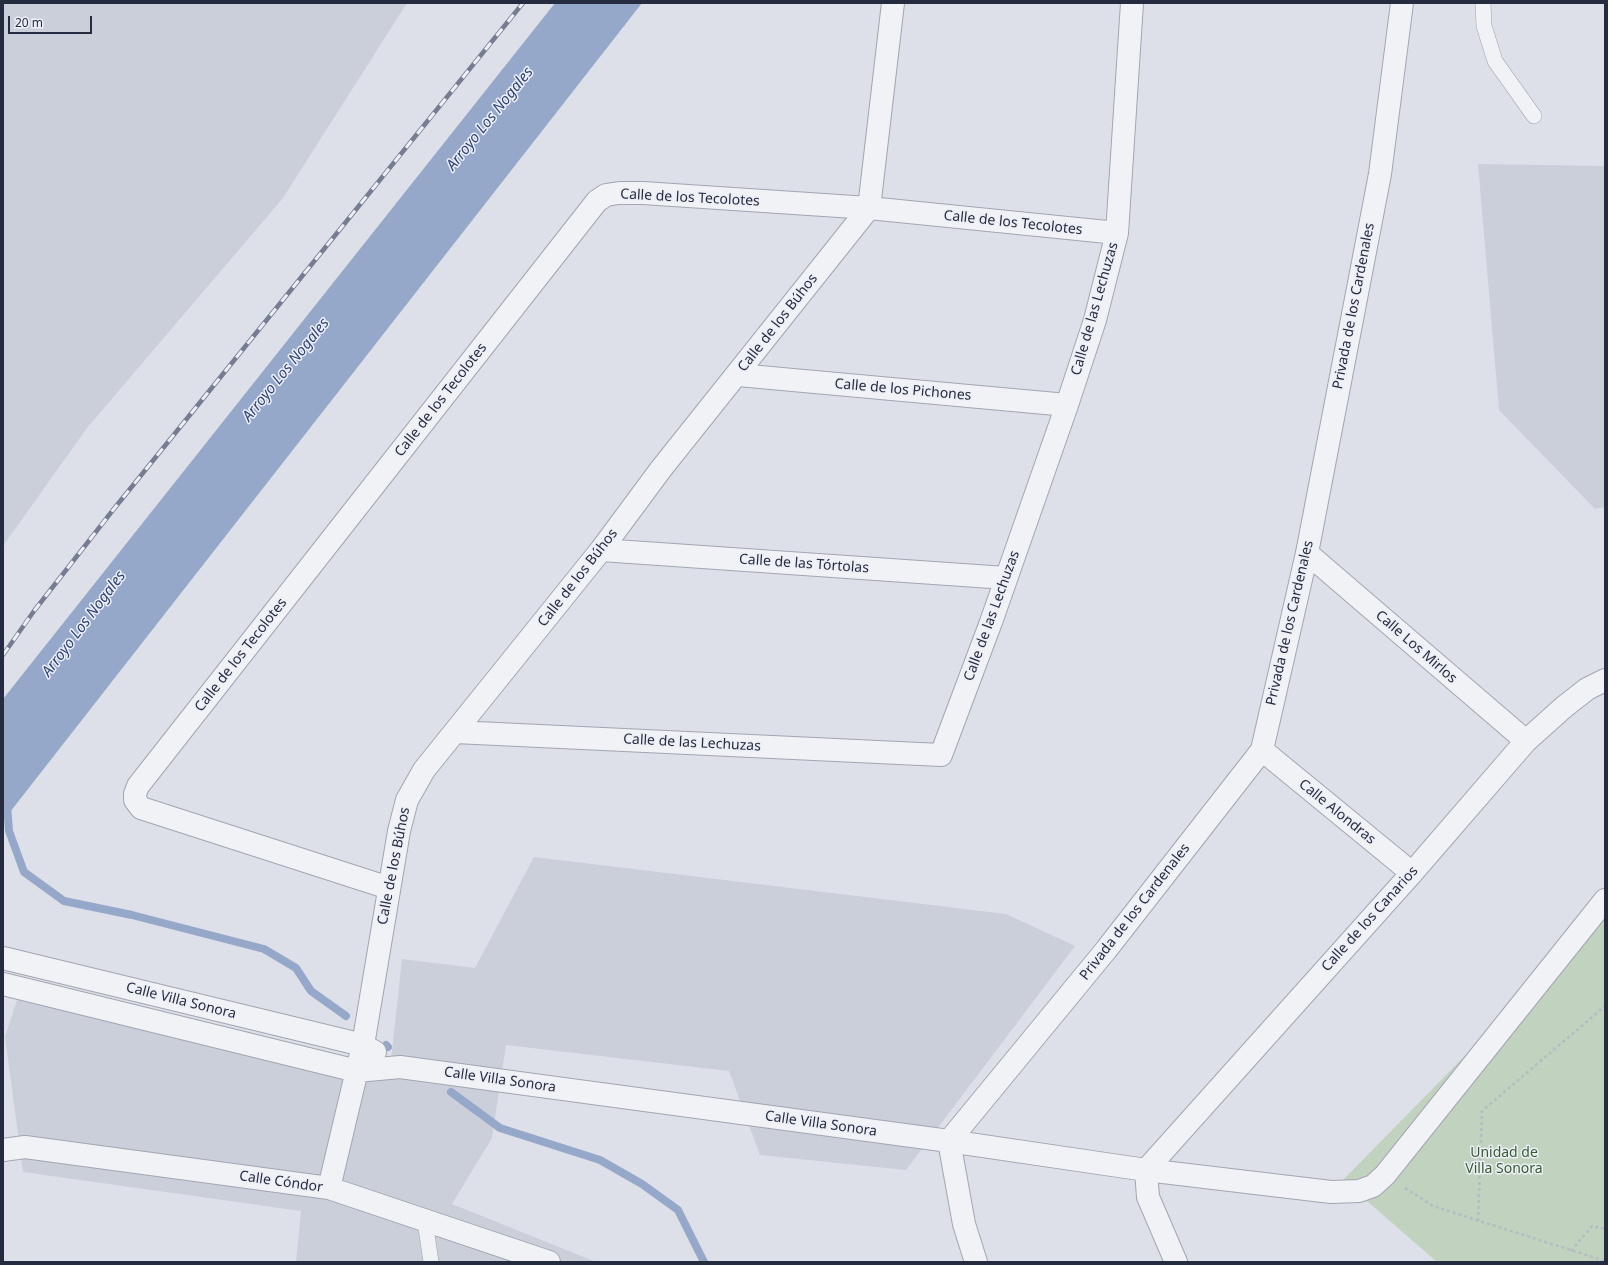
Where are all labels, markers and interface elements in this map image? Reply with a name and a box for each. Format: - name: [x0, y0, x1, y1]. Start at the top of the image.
- scale bar: [10, 8, 94, 34]
- text: 20 m: [15, 14, 43, 31]
- water label: Arroyo Los Nogales: [443, 64, 537, 174]
- street label: Calle de los Tecolotes: [620, 186, 760, 210]
- street label: Calle de los Tecolotes: [943, 207, 1083, 239]
- street label: Privada de los Cardenales: [1330, 221, 1378, 391]
- street label: Calle de las Lechuzas: [1068, 240, 1122, 378]
- street label: Calle de los Búhos: [735, 271, 821, 375]
- water label: Arroyo Los Nogales: [239, 315, 333, 425]
- street label: Calle de los Tecolotes: [391, 340, 491, 460]
- street label: Calle de los Pichones: [834, 376, 972, 404]
- street label: Calle de los Búhos: [535, 526, 621, 630]
- street label: Privada de los Cardenales: [1263, 539, 1317, 707]
- street label: Calle de las Lechuzas: [961, 548, 1023, 684]
- street label: Calle de las Tórtolas: [738, 551, 870, 577]
- water label: Arroyo Los Nogales: [38, 568, 130, 680]
- street label: Calle de los Tecolotes: [191, 595, 291, 715]
- street label: Calle Los Mirlos: [1372, 607, 1460, 687]
- street label: Calle de las Lechuzas: [623, 731, 761, 755]
- street label: Calle Alondras: [1295, 776, 1379, 848]
- street label: Calle de los Búhos: [374, 806, 414, 926]
- street label: Privada de los Cardenales: [1076, 840, 1194, 984]
- street label: Calle de los Canarios: [1318, 863, 1422, 975]
- street label: Calle Villa Sonora: [124, 979, 238, 1023]
- street label: Calle Villa Sonora: [443, 1064, 557, 1096]
- street label: Calle Villa Sonora: [764, 1108, 878, 1140]
- park label: Unidad de Villa Sonora: [1465, 1145, 1543, 1178]
- street label: Calle Cóndor: [238, 1168, 324, 1196]

